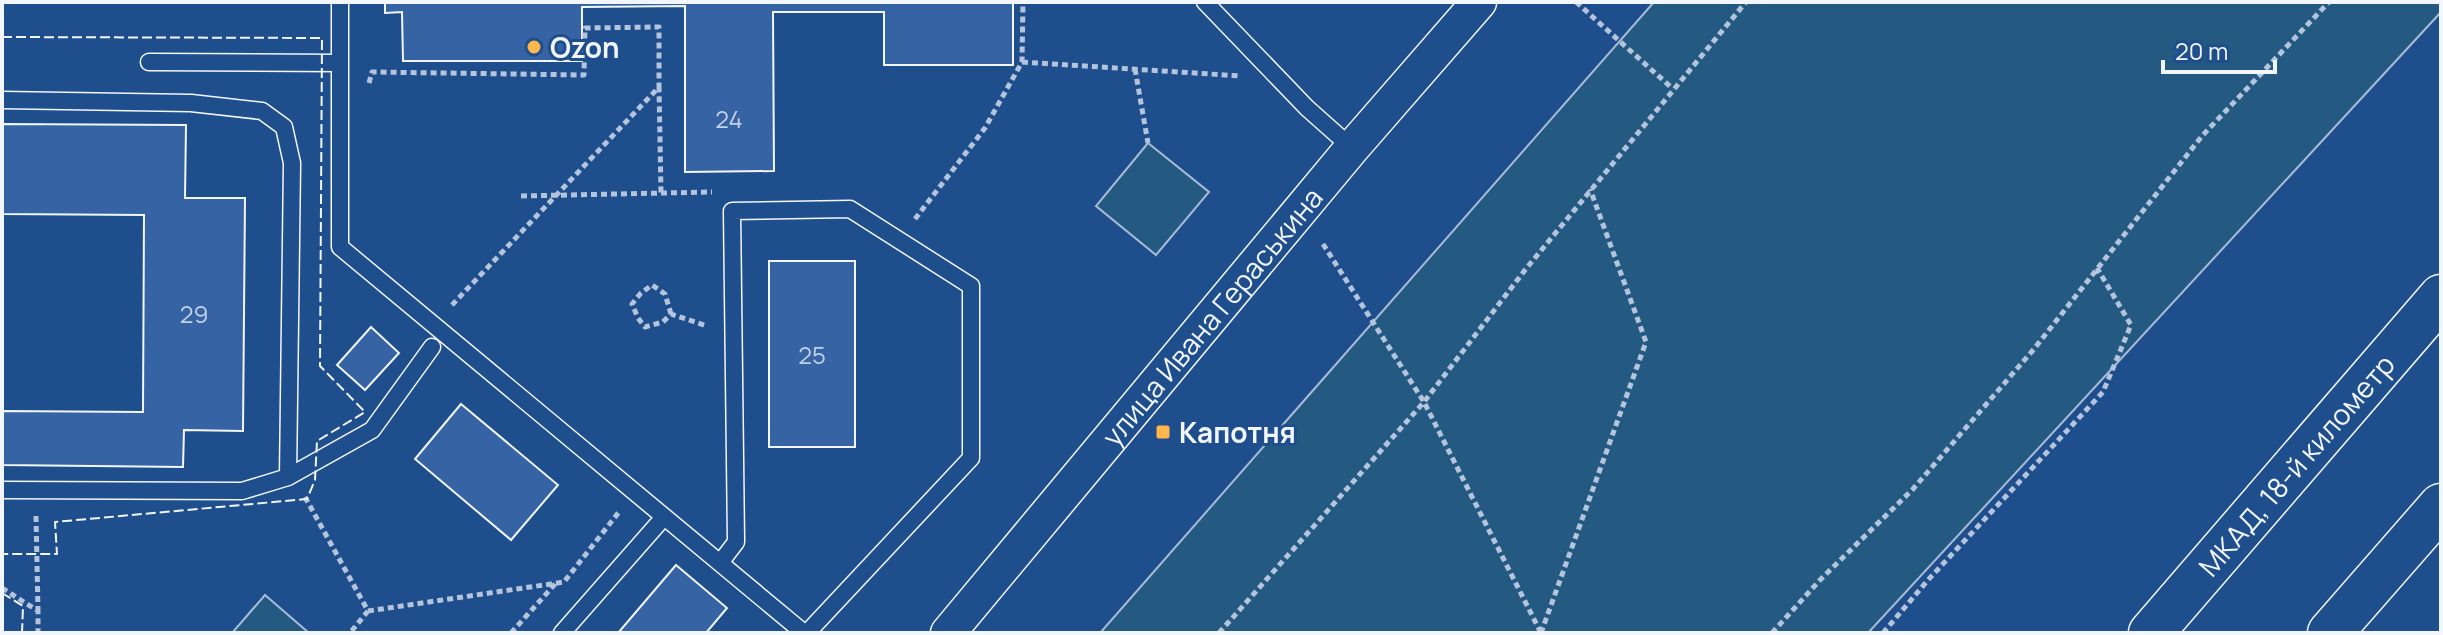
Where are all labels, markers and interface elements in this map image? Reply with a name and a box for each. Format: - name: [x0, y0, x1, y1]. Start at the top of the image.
- scale bar: [2163, 24, 2275, 74]
- place label: Ozon: [550, 28, 620, 66]
- text: 20 m: [2175, 34, 2228, 67]
- marker: Ozon: [525, 38, 543, 56]
- house number: 24: [715, 102, 743, 135]
- street label: улица Ивана Гераськина: [1093, 179, 1331, 454]
- house number: 29: [180, 297, 208, 330]
- house number: 25: [798, 338, 826, 371]
- street label: МКАД, 18-й километр: [2190, 346, 2403, 584]
- place label: Капотня: [1179, 413, 1296, 451]
- marker: Капотня: [1154, 423, 1172, 441]

